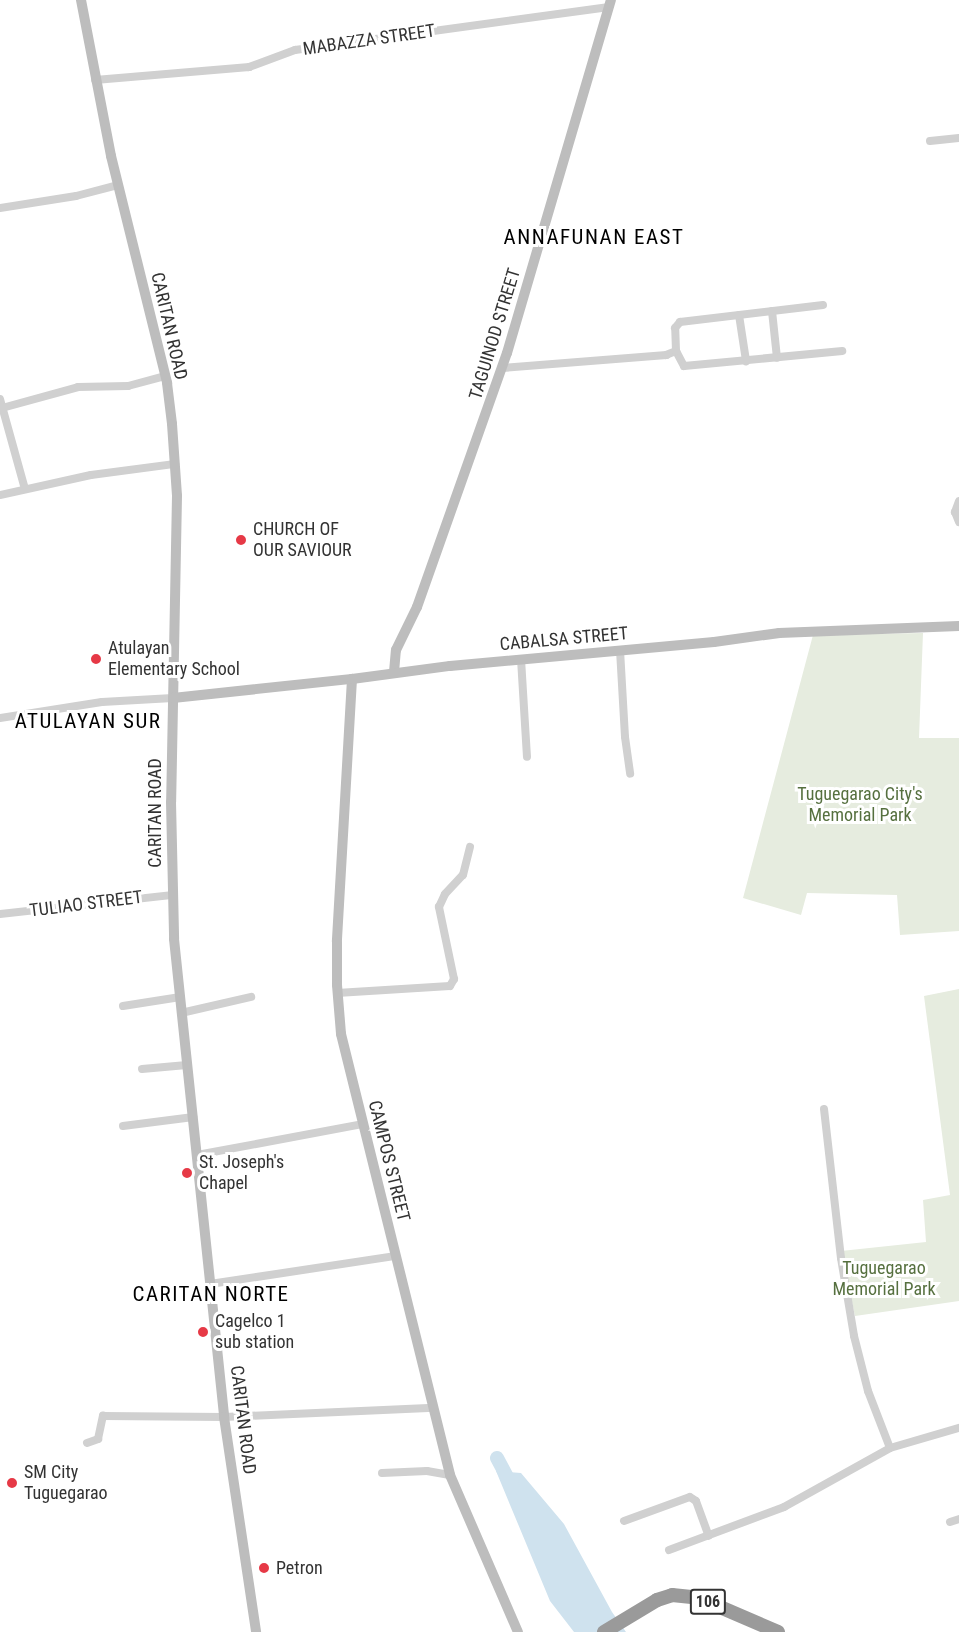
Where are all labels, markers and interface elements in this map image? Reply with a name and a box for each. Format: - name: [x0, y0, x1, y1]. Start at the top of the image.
- street label: MABAZZA STREET: [301, 20, 437, 60]
- district label: ANNAFUNAN EAST: [504, 224, 684, 250]
- street label: TAGUINOD STREET: [465, 266, 525, 402]
- street label: CARITAN ROAD: [146, 270, 192, 382]
- place label: CHURCH OF OUR SAVIOUR: [253, 519, 352, 562]
- marker: CHURCH OF OUR SAVIOUR: [234, 533, 248, 547]
- street label: CABALSA STREET: [499, 623, 629, 655]
- place label: Atulayan Elementary School: [108, 638, 240, 680]
- marker: Atulayan Elementary School: [89, 652, 103, 666]
- district label: ATULAYAN SUR: [15, 708, 161, 734]
- street label: CARITAN ROAD: [144, 758, 166, 868]
- park label: Tuguegarao City's Memorial Park: [797, 784, 923, 826]
- street label: TULIAO STREET: [28, 886, 144, 922]
- street label: CAMPOS STREET: [364, 1098, 414, 1224]
- place label: St. Joseph's Chapel: [199, 1152, 284, 1194]
- marker: St. Joseph's Chapel: [180, 1166, 194, 1180]
- park label: Tuguegarao Memorial Park: [832, 1258, 936, 1300]
- district label: CARITAN NORTE: [132, 1281, 290, 1307]
- place label: Cagelco 1 sub station: [215, 1311, 294, 1354]
- marker: Cagelco 1 sub station: [196, 1325, 210, 1339]
- street label: CARITAN ROAD: [226, 1364, 260, 1476]
- place label: SM City Tuguegarao: [24, 1462, 108, 1504]
- marker: SM City Tuguegarao: [5, 1476, 19, 1490]
- place label: Petron: [276, 1557, 323, 1579]
- marker: Petron: [257, 1561, 271, 1575]
- road number: 106: [688, 1589, 728, 1615]

